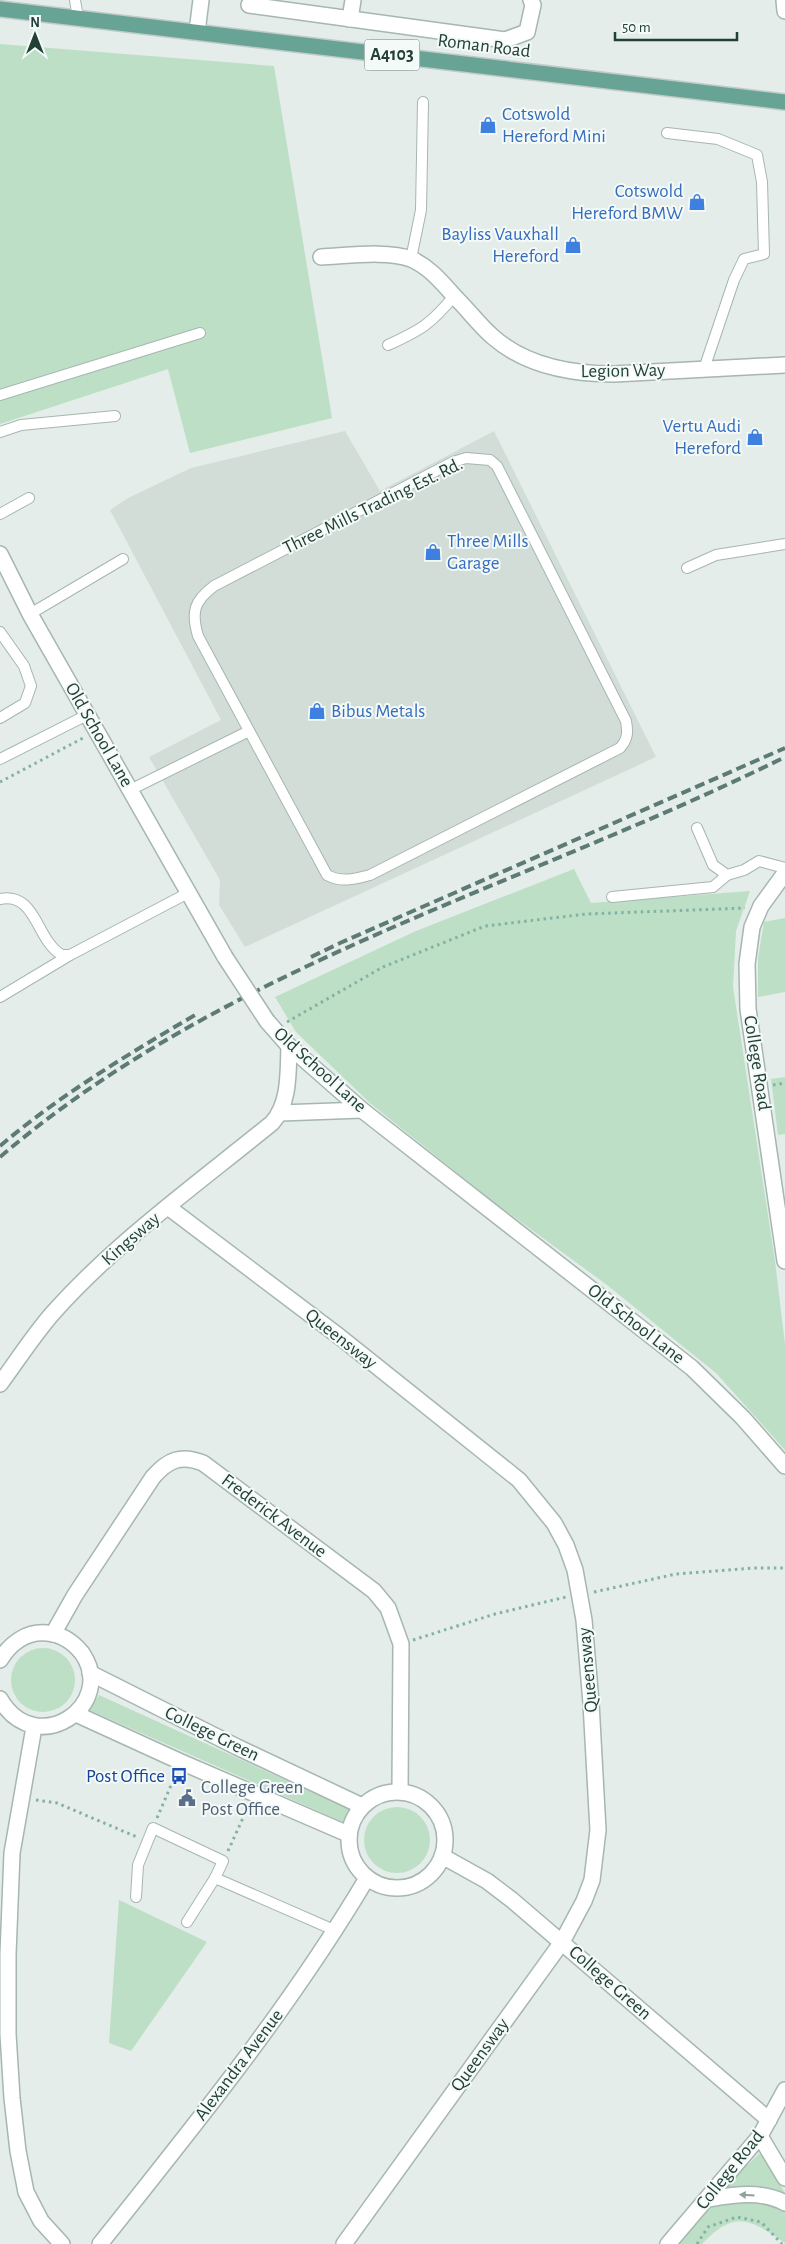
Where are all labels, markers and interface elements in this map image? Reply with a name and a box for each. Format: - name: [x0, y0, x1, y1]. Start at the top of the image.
- north arrow: [10, 10, 60, 60]
- scale bar: [615, 10, 738, 42]
- text: N: [30, 16, 40, 30]
- text: 50 m: [622, 20, 651, 35]
- street label: Roman Road: [436, 31, 532, 61]
- road number: A4103: [364, 40, 420, 70]
- place label: Cotswold Hereford Mini: [502, 105, 606, 146]
- shop icon: Cotswold Hereford Mini: [478, 115, 498, 135]
- place label: Cotswold Hereford BMW: [571, 182, 683, 223]
- shop icon: Cotswold Hereford BMW: [687, 192, 707, 212]
- place label: Bayliss Vauxhall Hereford: [441, 225, 559, 266]
- shop icon: Bayliss Vauxhall Hereford: [563, 235, 583, 255]
- street label: Legion Way: [580, 361, 666, 381]
- place label: Vertu Audi Hereford: [663, 417, 741, 458]
- shop icon: Vertu Audi Hereford: [745, 427, 765, 447]
- street label: Three Mills Trading Est. Rd.: [280, 454, 466, 558]
- place label: Three Mills Garage: [447, 532, 529, 573]
- shop icon: Three Mills Garage: [423, 542, 443, 562]
- street label: Old School Lane: [62, 680, 136, 790]
- shop icon: Bibus Metals: [307, 701, 327, 721]
- place label: Bibus Metals: [331, 702, 425, 721]
- street label: College Road: [740, 1014, 774, 1112]
- street label: Old School Lane: [270, 1024, 370, 1116]
- street label: Kingsway: [98, 1209, 164, 1269]
- street label: Old School Lane: [584, 1280, 688, 1368]
- street label: Queensway: [302, 1305, 380, 1373]
- street label: Frederick Avenue: [218, 1470, 330, 1562]
- street label: Queensway: [575, 1627, 601, 1713]
- street label: College Green: [162, 1703, 262, 1765]
- bus stop icon: Post Office: [169, 1766, 189, 1786]
- place label: Post Office: [86, 1767, 165, 1786]
- place label: College Green Post Office: [201, 1778, 303, 1819]
- public building icon: College Green Post Office: [177, 1788, 197, 1808]
- street label: College Green: [565, 1942, 655, 2024]
- street label: Alexandra Avenue: [191, 2006, 287, 2124]
- street label: Queensway: [447, 2015, 513, 2095]
- street label: College Road: [692, 2127, 768, 2213]
- one-way arrow: [739, 2191, 755, 2199]

